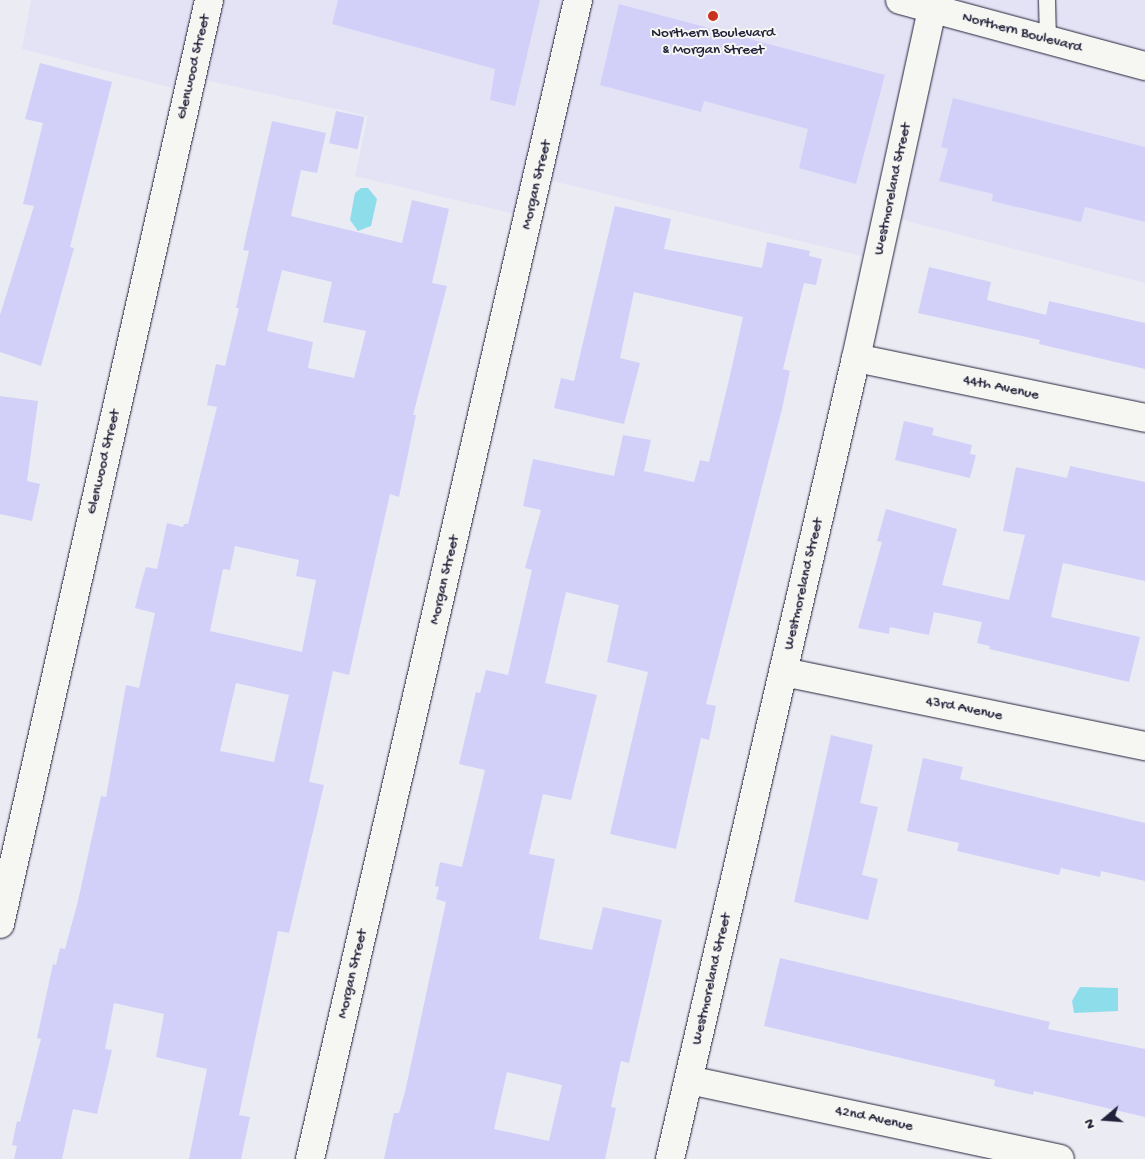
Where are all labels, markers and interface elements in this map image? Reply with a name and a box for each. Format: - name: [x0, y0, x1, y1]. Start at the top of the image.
- street label: Northern Boulevard: [960, 8, 1084, 58]
- marker: Northern Boulevard & Morgan Street: [707, 10, 719, 22]
- street label: Glenwood Street: [173, 13, 215, 121]
- place label: Northern Boulevard & Morgan Street: [651, 24, 775, 59]
- street label: Westmoreland Street: [870, 121, 916, 257]
- street label: Morgan Street: [518, 139, 556, 231]
- street label: 44th Avenue: [961, 371, 1041, 405]
- street label: Glenwood Street: [83, 408, 125, 516]
- street label: Westmoreland Street: [780, 516, 828, 652]
- street label: Morgan Street: [426, 534, 464, 626]
- street label: 43rd Avenue: [924, 693, 1004, 725]
- street label: Westmoreland Street: [688, 911, 736, 1047]
- street label: Morgan Street: [334, 928, 372, 1020]
- north arrow: [1080, 1094, 1130, 1144]
- street label: 42nd Avenue: [833, 1102, 915, 1136]
- text: N: [1081, 1117, 1100, 1131]

